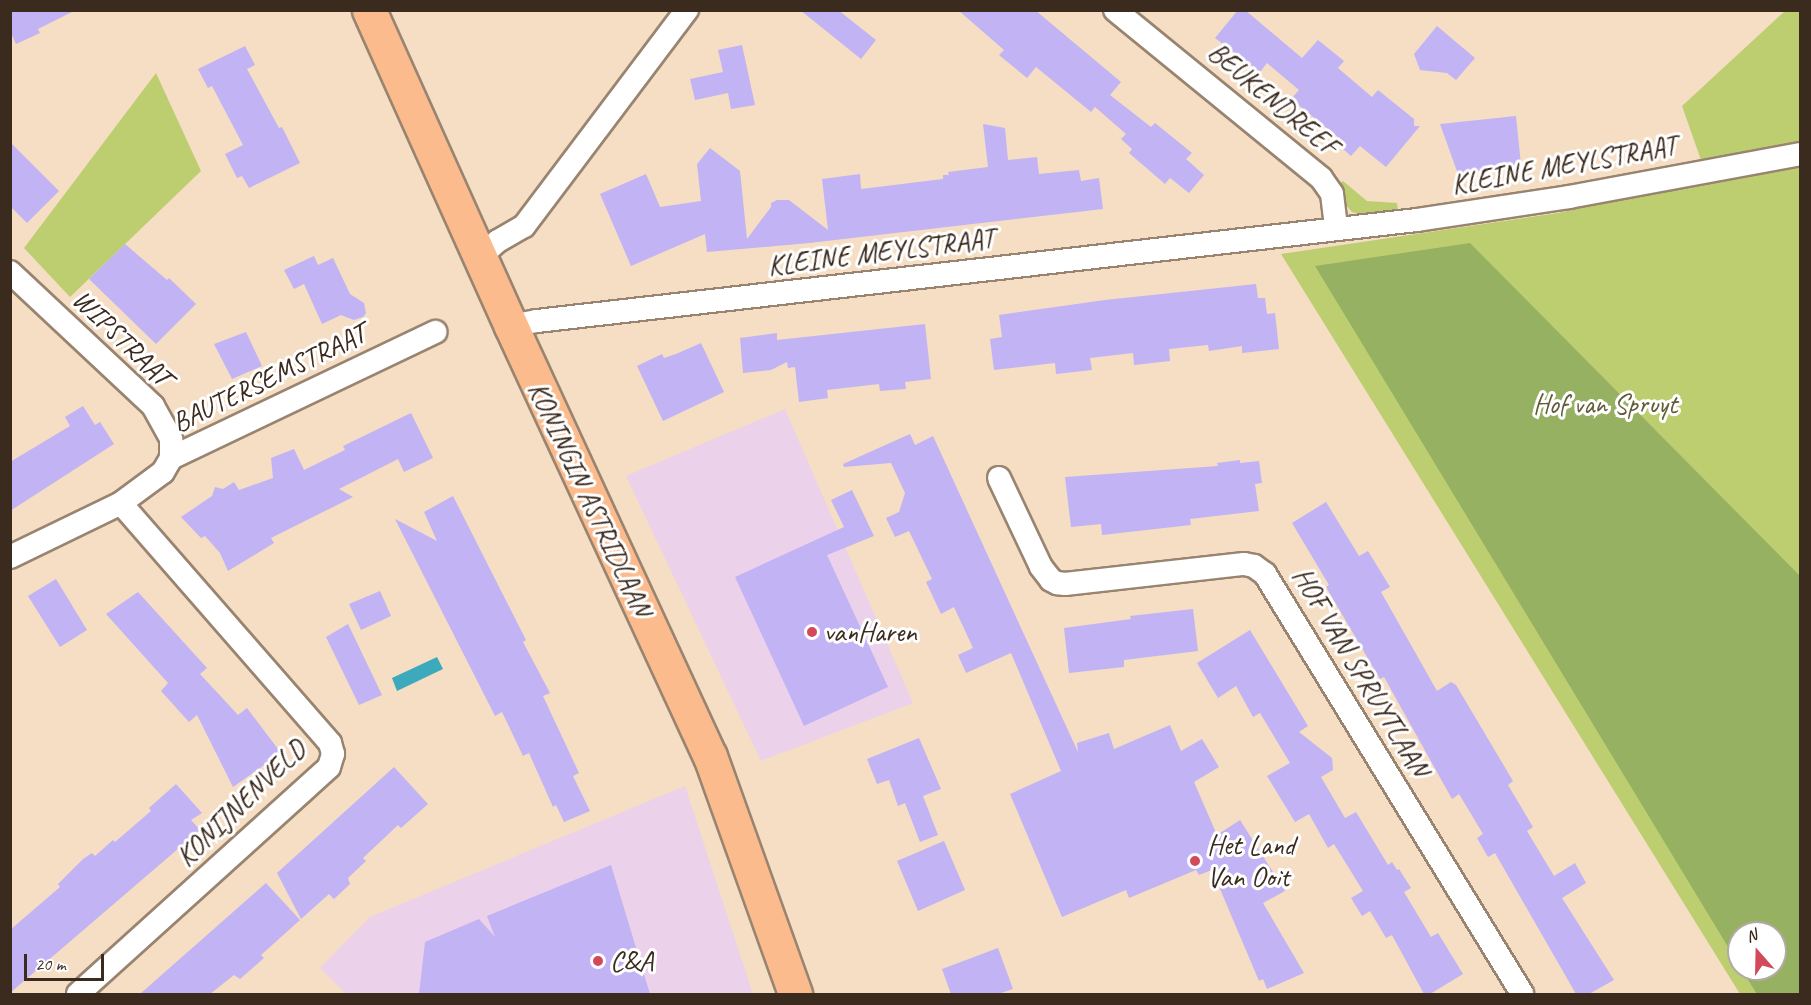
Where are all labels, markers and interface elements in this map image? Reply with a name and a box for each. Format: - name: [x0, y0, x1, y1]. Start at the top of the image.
- street label: BEUKENDREEF: [1201, 35, 1345, 163]
- street label: KLEINE MEYLSTRAAT: [1449, 129, 1679, 201]
- street label: KLEINE MEYLSTRAAT: [766, 221, 996, 283]
- street label: WIPSTRAAT: [65, 283, 179, 393]
- street label: BAUTERSEMSTRAAT: [167, 317, 371, 439]
- street label: KONINGIN ASTRIDLAAN: [521, 377, 659, 621]
- park label: Hof van Spruyt: [1533, 387, 1677, 421]
- street label: HOF VAN SPRUYTLAAN: [1286, 563, 1436, 781]
- place label: vanHaren: [824, 615, 917, 649]
- marker: vanHaren: [805, 625, 819, 639]
- street label: KONIJNENVELD: [169, 733, 313, 873]
- place label: Het Land Van Ooit: [1207, 828, 1296, 894]
- marker: Het Land Van Ooit: [1188, 854, 1202, 868]
- north arrow: [1727, 921, 1787, 981]
- text: N: [1743, 925, 1760, 947]
- scale bar: [27, 942, 106, 980]
- place label: C&A: [610, 944, 653, 978]
- text: 20 m: [35, 953, 66, 975]
- marker: C&A: [591, 954, 605, 968]

